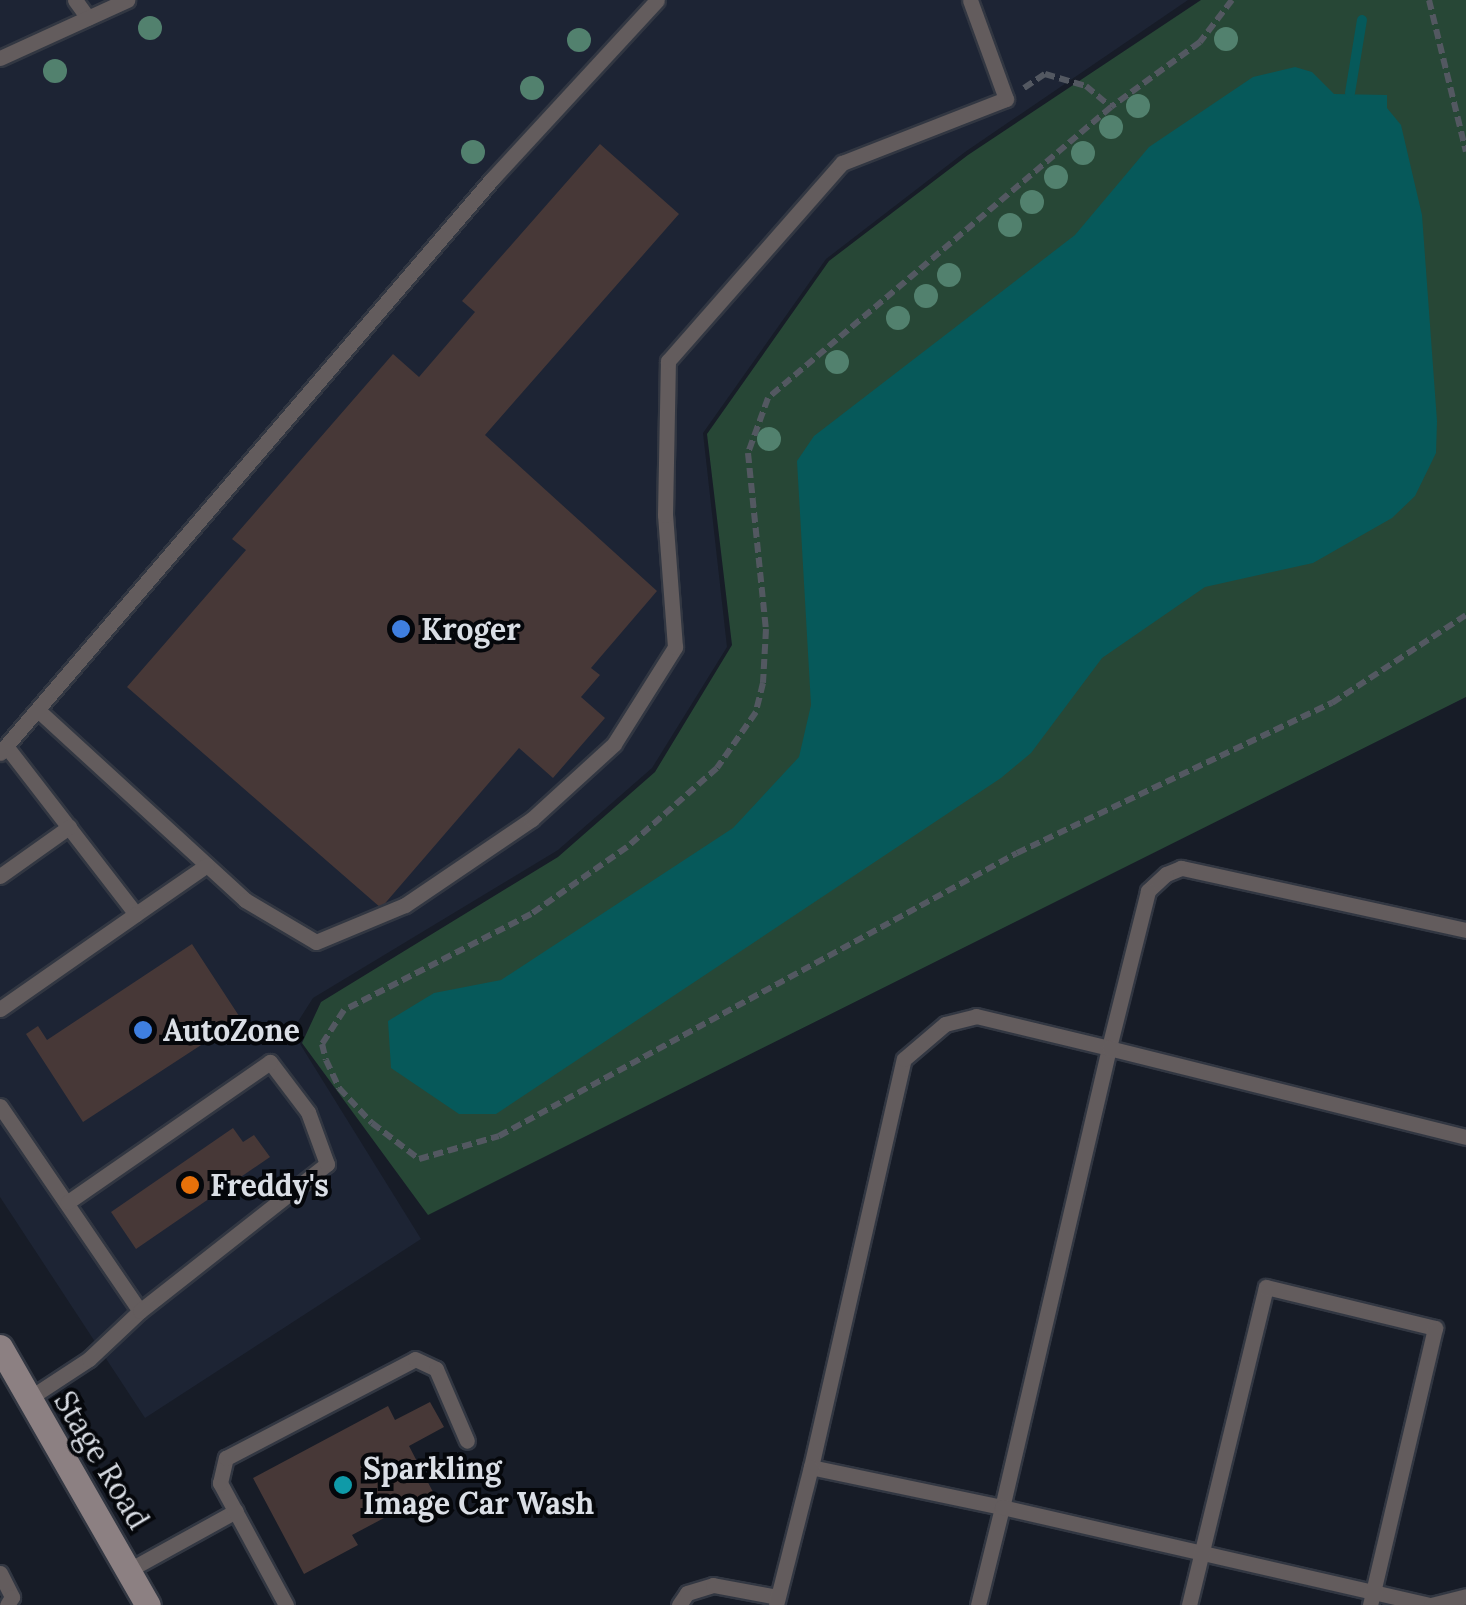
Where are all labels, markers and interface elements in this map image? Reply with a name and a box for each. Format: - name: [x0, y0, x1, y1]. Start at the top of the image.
- place label: Kroger: [421, 611, 521, 647]
- marker: Kroger: [390, 618, 412, 640]
- place label: AutoZone: [163, 1012, 300, 1048]
- marker: AutoZone: [132, 1019, 154, 1041]
- place label: Freddy's: [210, 1167, 329, 1203]
- marker: Freddy's: [179, 1174, 201, 1196]
- street label: Stage Road: [47, 1385, 157, 1535]
- place label: Sparkling Image Car Wash: [363, 1450, 594, 1520]
- marker: Sparkling Image Car Wash: [332, 1474, 354, 1496]

